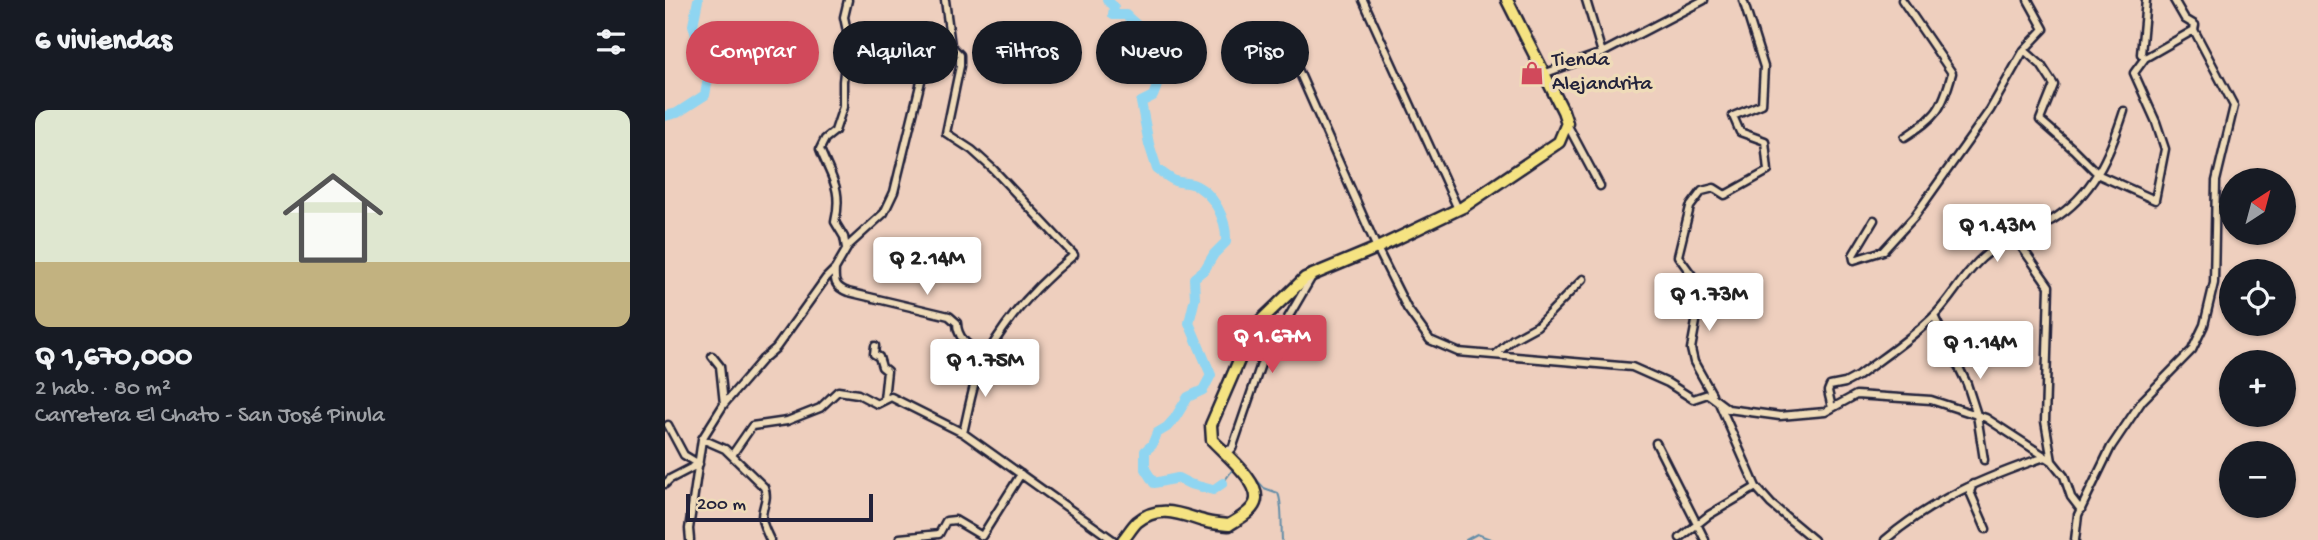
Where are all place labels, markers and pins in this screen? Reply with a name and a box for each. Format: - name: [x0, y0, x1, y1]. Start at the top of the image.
- place label: Tienda Alejandrita: [1551, 49, 1653, 98]
- shop icon: Tienda Alejandrita: [1518, 59, 1546, 87]
- pin: Q 1.43M: [1932, 204, 2062, 264]
- pin: Q 2.14M: [862, 238, 992, 297]
- pin: Q 1.73M: [1644, 274, 1774, 333]
- pin: Q 1.67M: [1207, 316, 1337, 375]
- pin: Q 1.14M: [1915, 322, 2045, 381]
- pin: Q 1.75M: [920, 340, 1050, 399]

